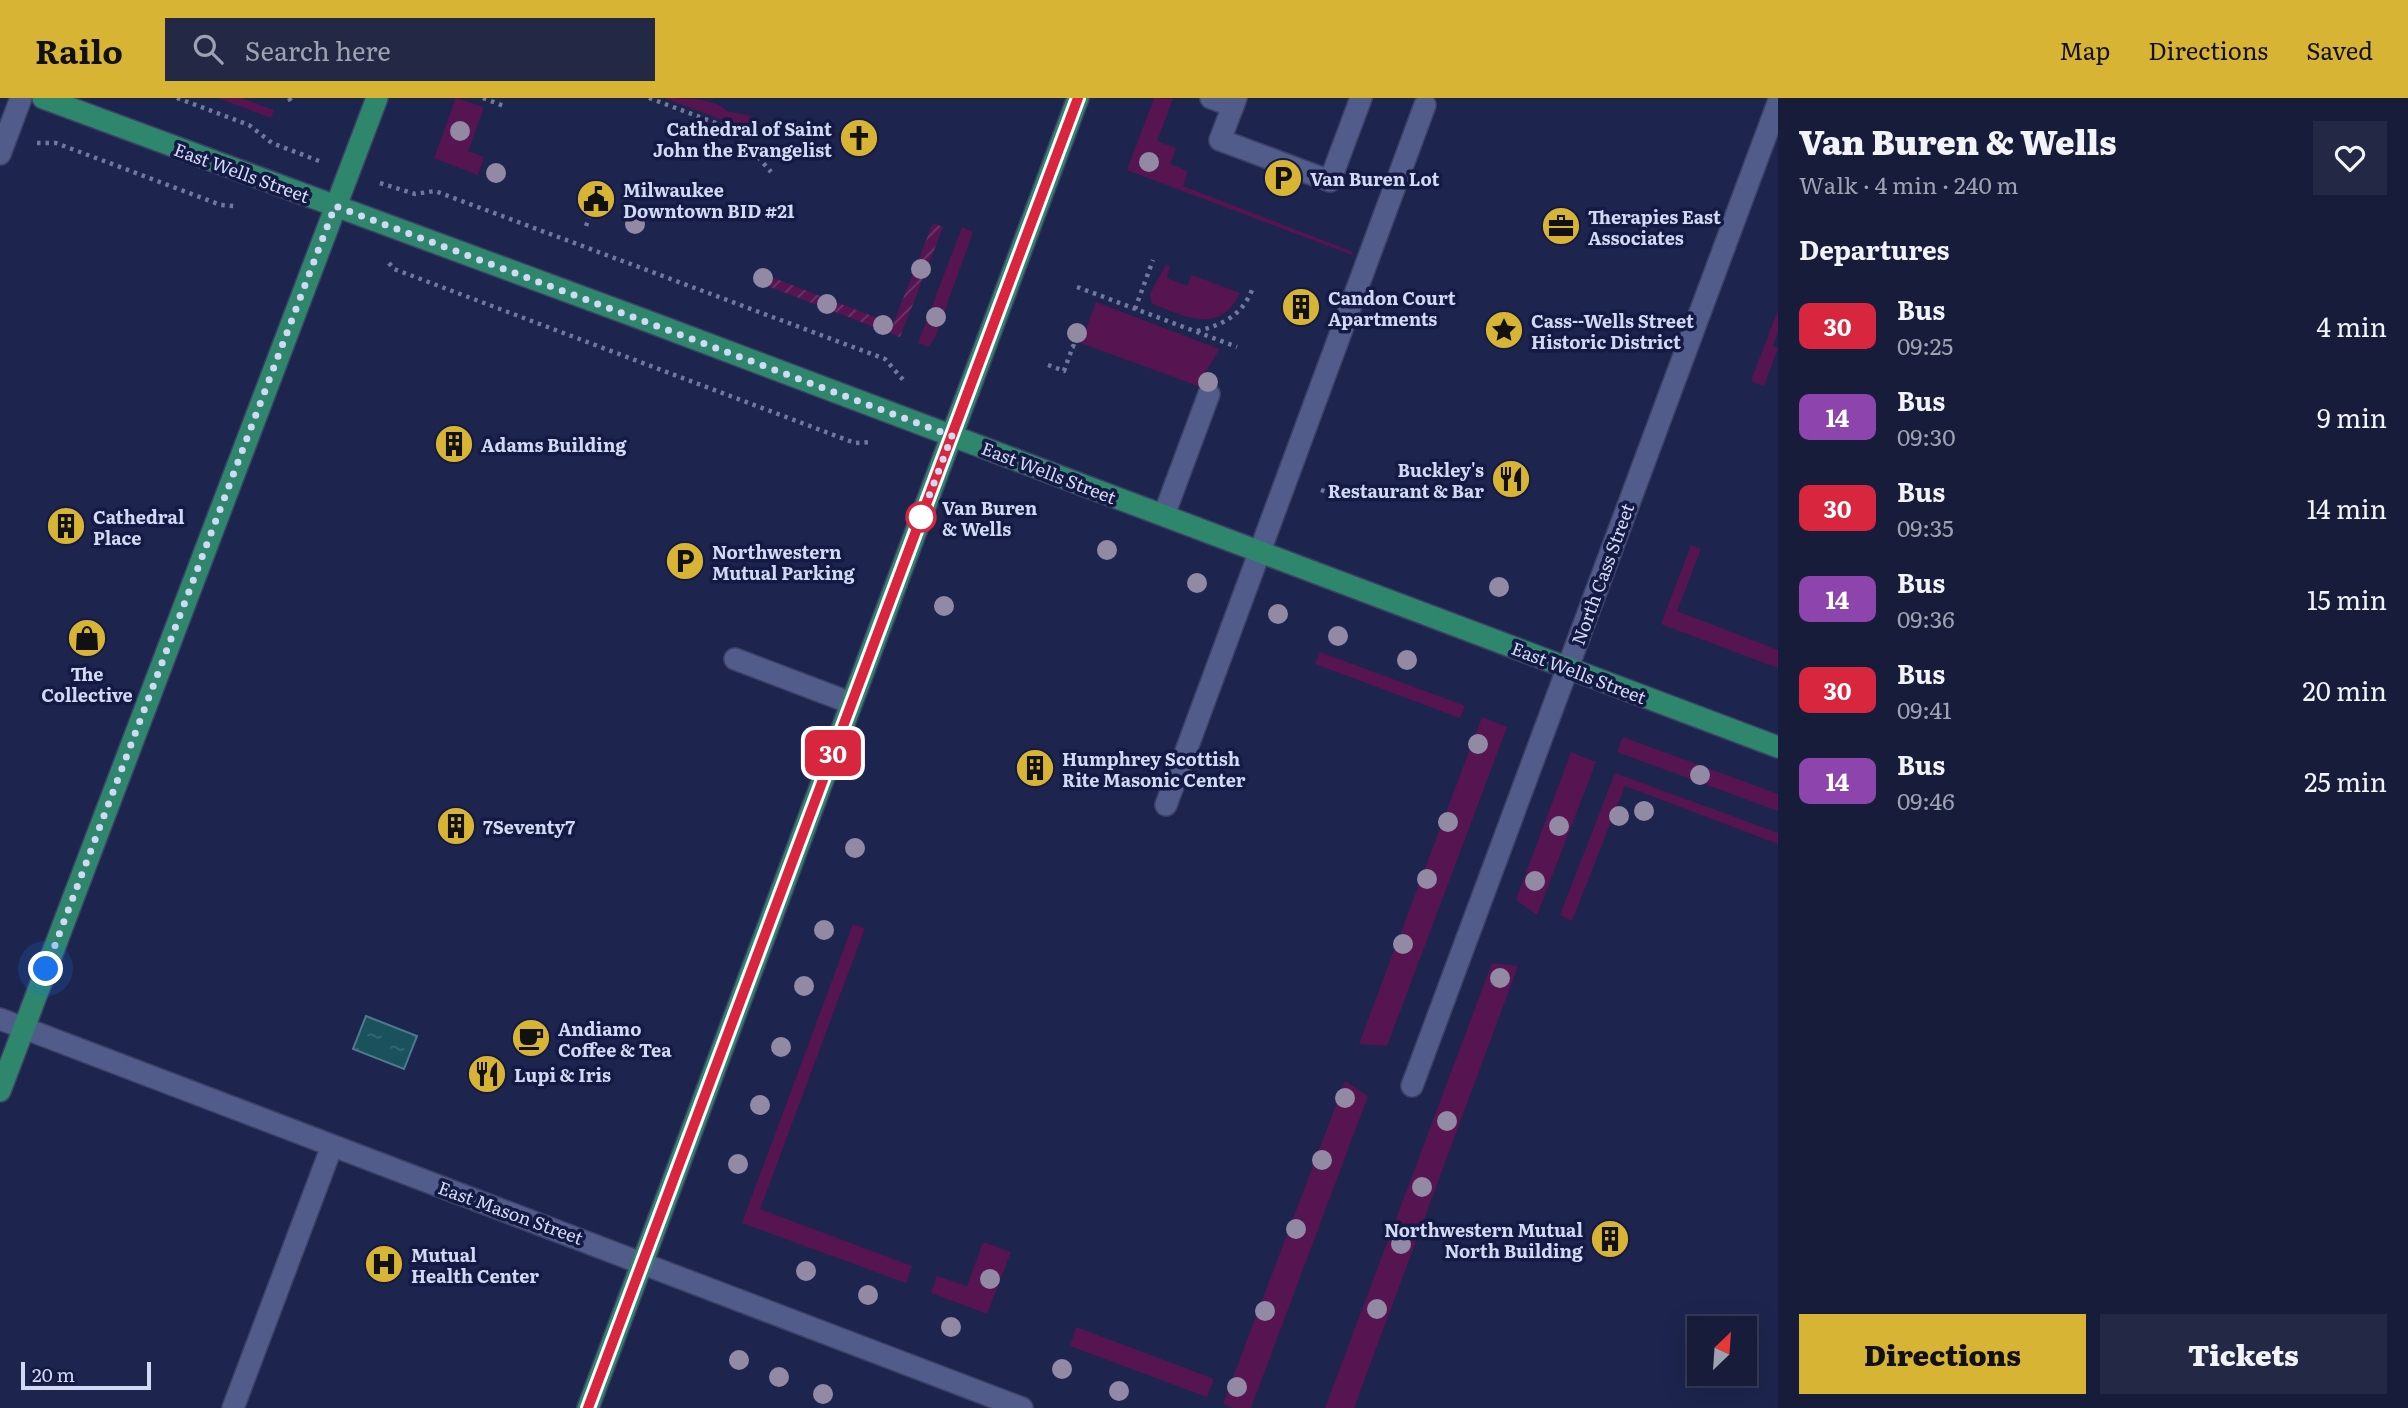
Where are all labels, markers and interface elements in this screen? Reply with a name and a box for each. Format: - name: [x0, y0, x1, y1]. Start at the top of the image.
- search box: [165, 18, 655, 81]
- text: Railo: [35, 25, 123, 74]
- icon: search: [189, 30, 227, 68]
- text: Search here: [245, 30, 391, 69]
- text: Map: [2059, 32, 2110, 67]
- text: Directions: [2148, 32, 2268, 67]
- text: Saved: [2306, 32, 2373, 67]
- place label: Cathedral of Saint John the Evangelist: [653, 115, 832, 163]
- text: Van Buren & Wells: [1799, 116, 2117, 165]
- church icon: Cathedral of Saint John the Evangelist: [838, 117, 880, 159]
- button: heart: [2313, 121, 2387, 195]
- street label: East Wells Street: [171, 135, 314, 209]
- parking icon: Van Buren Lot: [1262, 157, 1304, 199]
- place label: Van Buren Lot: [1310, 165, 1439, 192]
- text: Walk · 4 min · 240 m: [1799, 167, 2019, 201]
- place label: Milwaukee Downtown BID #21: [623, 176, 795, 224]
- public building icon: Milwaukee Downtown BID #21: [575, 178, 617, 220]
- place label: Therapies East Associates: [1588, 203, 1721, 251]
- office icon: Therapies East Associates: [1540, 205, 1582, 247]
- text: Departures: [1799, 229, 1950, 268]
- place label: Candon Court Apartments: [1328, 284, 1456, 332]
- building icon: Candon Court Apartments: [1280, 286, 1322, 328]
- text: Bus: [1897, 289, 1945, 328]
- text: 4 min: [2316, 306, 2387, 345]
- place label: Cass--Wells Street Historic District: [1531, 307, 1694, 355]
- text: 30: [1823, 308, 1852, 343]
- place icon: Cass--Wells Street Historic District: [1483, 309, 1525, 351]
- text: 09:25: [1897, 328, 1953, 362]
- text: Bus: [1897, 380, 1945, 419]
- text: 9 min: [2317, 397, 2387, 436]
- text: 14: [1826, 399, 1849, 434]
- text: 09:30: [1897, 419, 1956, 453]
- building icon: Adams Building: [433, 423, 475, 465]
- place label: Adams Building: [481, 431, 627, 458]
- street label: East Wells Street: [978, 434, 1121, 510]
- place label: Buckley's Restaurant & Bar: [1328, 456, 1484, 504]
- restaurant icon: Buckley's Restaurant & Bar: [1490, 458, 1532, 500]
- text: Bus: [1897, 471, 1945, 510]
- text: 14 min: [2307, 488, 2387, 527]
- text: 30: [1823, 490, 1852, 525]
- place label: Van Buren & Wells: [942, 494, 1038, 542]
- street label: North Cass Street: [1564, 499, 1640, 649]
- marker: Van Buren & Wells: [906, 502, 936, 532]
- place label: Cathedral Place: [93, 503, 185, 551]
- building icon: Cathedral Place: [45, 505, 87, 547]
- text: 09:35: [1897, 510, 1954, 544]
- place label: Northwestern Mutual Parking: [712, 538, 856, 586]
- parking icon: Northwestern Mutual Parking: [664, 540, 706, 582]
- text: Bus: [1897, 562, 1945, 601]
- text: 15 min: [2307, 579, 2387, 618]
- text: 14: [1826, 581, 1849, 616]
- text: 09:36: [1897, 601, 1955, 635]
- shop icon: The Collective: [66, 617, 108, 659]
- street label: East Wells Street: [1508, 634, 1651, 710]
- text: Bus: [1897, 653, 1945, 692]
- place label: The Collective: [41, 660, 133, 708]
- text: 20 min: [2302, 670, 2387, 709]
- text: 30: [1823, 672, 1852, 707]
- text: 09:41: [1897, 692, 1952, 726]
- line badge: 30: [802, 730, 864, 776]
- text: 30: [819, 735, 847, 770]
- text: Bus: [1897, 744, 1945, 783]
- place label: Humphrey Scottish Rite Masonic Center: [1062, 745, 1246, 793]
- building icon: Humphrey Scottish Rite Masonic Center: [1014, 747, 1056, 789]
- text: 25 min: [2304, 761, 2387, 800]
- text: 14: [1826, 763, 1849, 798]
- text: 09:46: [1897, 783, 1955, 817]
- building icon: 7Seventy7: [435, 805, 477, 847]
- place label: 7Seventy7: [483, 813, 575, 840]
- your location: [28, 951, 63, 986]
- place label: Andiamo Coffee & Tea: [558, 1015, 672, 1063]
- cafe icon: Andiamo Coffee & Tea: [510, 1017, 552, 1059]
- restaurant icon: Lupi & Iris: [466, 1053, 508, 1095]
- place label: Lupi & Iris: [514, 1061, 611, 1088]
- street label: East Mason Street: [435, 1173, 588, 1251]
- place label: Northwestern Mutual North Building: [1384, 1216, 1584, 1264]
- building icon: Northwestern Mutual North Building: [1589, 1218, 1631, 1260]
- place label: Mutual Health Center: [411, 1241, 539, 1289]
- hospital icon: Mutual Health Center: [363, 1243, 405, 1285]
- button: Directions: [1799, 1314, 2086, 1394]
- button: Tickets: [2100, 1314, 2387, 1394]
- north arrow: [1687, 1316, 1757, 1386]
- map controls: [1687, 1316, 1757, 1386]
- scale bar: [21, 1359, 150, 1391]
- text: 20 m: [32, 1360, 75, 1388]

